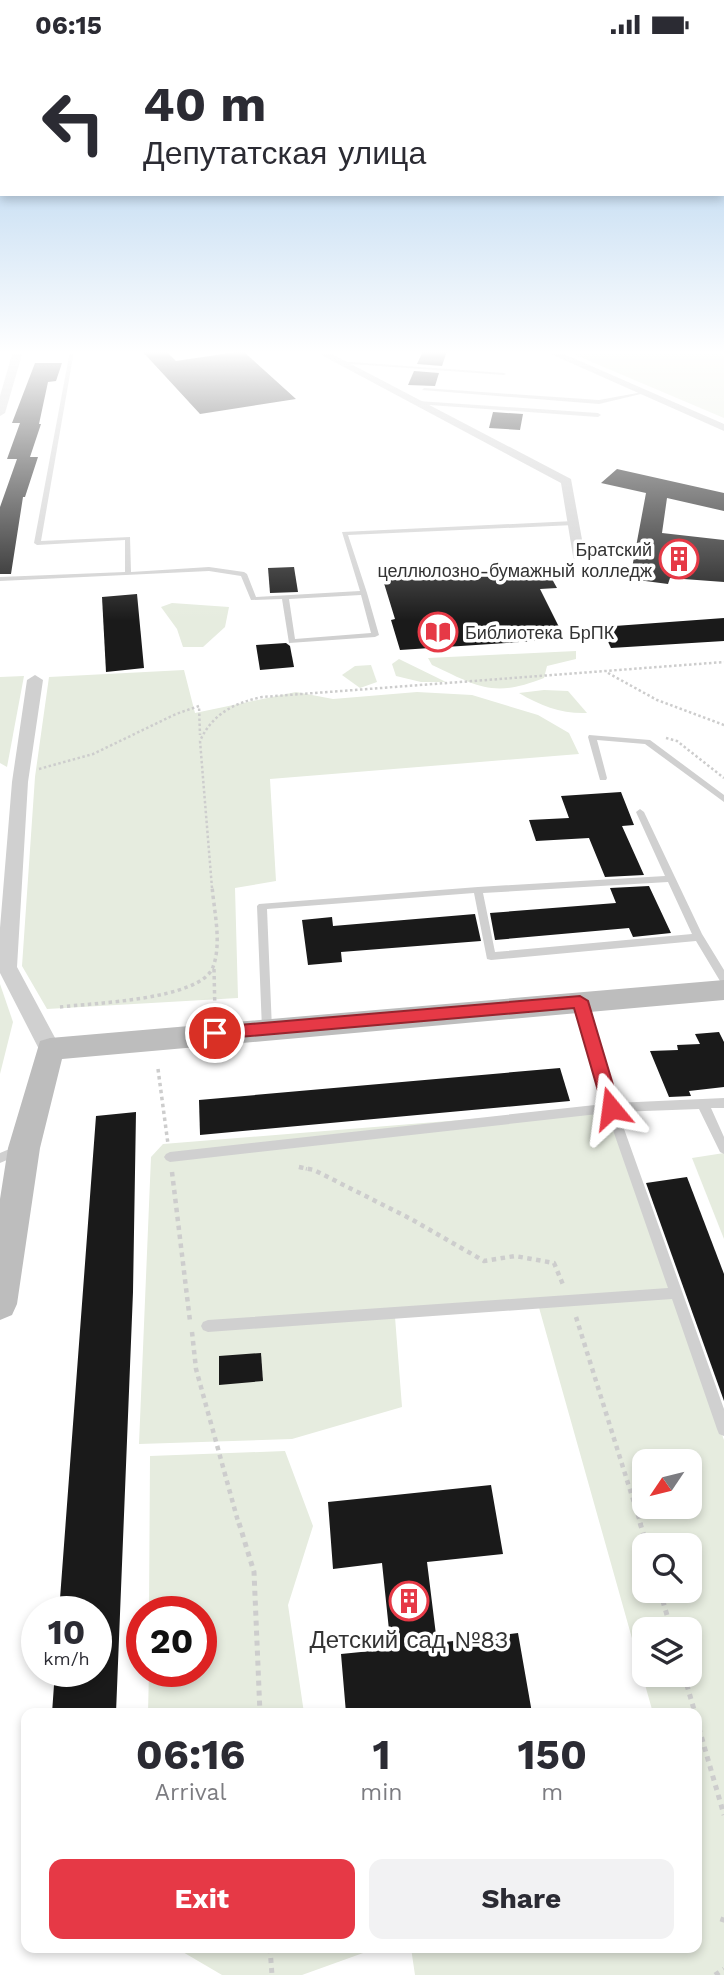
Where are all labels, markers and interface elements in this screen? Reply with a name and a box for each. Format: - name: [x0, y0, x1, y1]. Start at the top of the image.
- text: 06:15: [35, 10, 102, 40]
- text: 40 m: [143, 75, 266, 133]
- icon: left: [28, 77, 119, 168]
- text: Депутатская улица: [143, 134, 426, 172]
- building icon: Братский целлюлозно-бумажный колледж: [658, 538, 700, 580]
- place label: Братский целлюлозно-бумажный колледж: [377, 539, 652, 581]
- library icon: Библиотека БрПК: [417, 611, 459, 653]
- place label: Библиотека БрПК: [465, 622, 615, 643]
- pin: [185, 1003, 245, 1063]
- icon: arrive: [196, 1014, 234, 1052]
- position arrow: [574, 1071, 648, 1145]
- north arrow: [632, 1449, 702, 1519]
- map controls: [632, 1449, 702, 1687]
- button: search: [632, 1533, 702, 1603]
- building icon: Детский сад №83: [388, 1580, 430, 1622]
- speed limit sign: 20: [126, 1596, 217, 1687]
- text: 10: [48, 1611, 85, 1653]
- button: layers: [632, 1617, 702, 1687]
- place label: Детский сад №83: [309, 1626, 509, 1654]
- text: km/h: [43, 1648, 90, 1669]
- text: 06:16: [136, 1730, 245, 1779]
- text: 1: [372, 1730, 391, 1779]
- text: 150: [517, 1730, 587, 1779]
- text: Arrival: [155, 1779, 227, 1806]
- text: min: [360, 1779, 403, 1806]
- text: m: [541, 1779, 563, 1806]
- button: Exit: [49, 1859, 355, 1939]
- button: Share: [369, 1859, 674, 1939]

